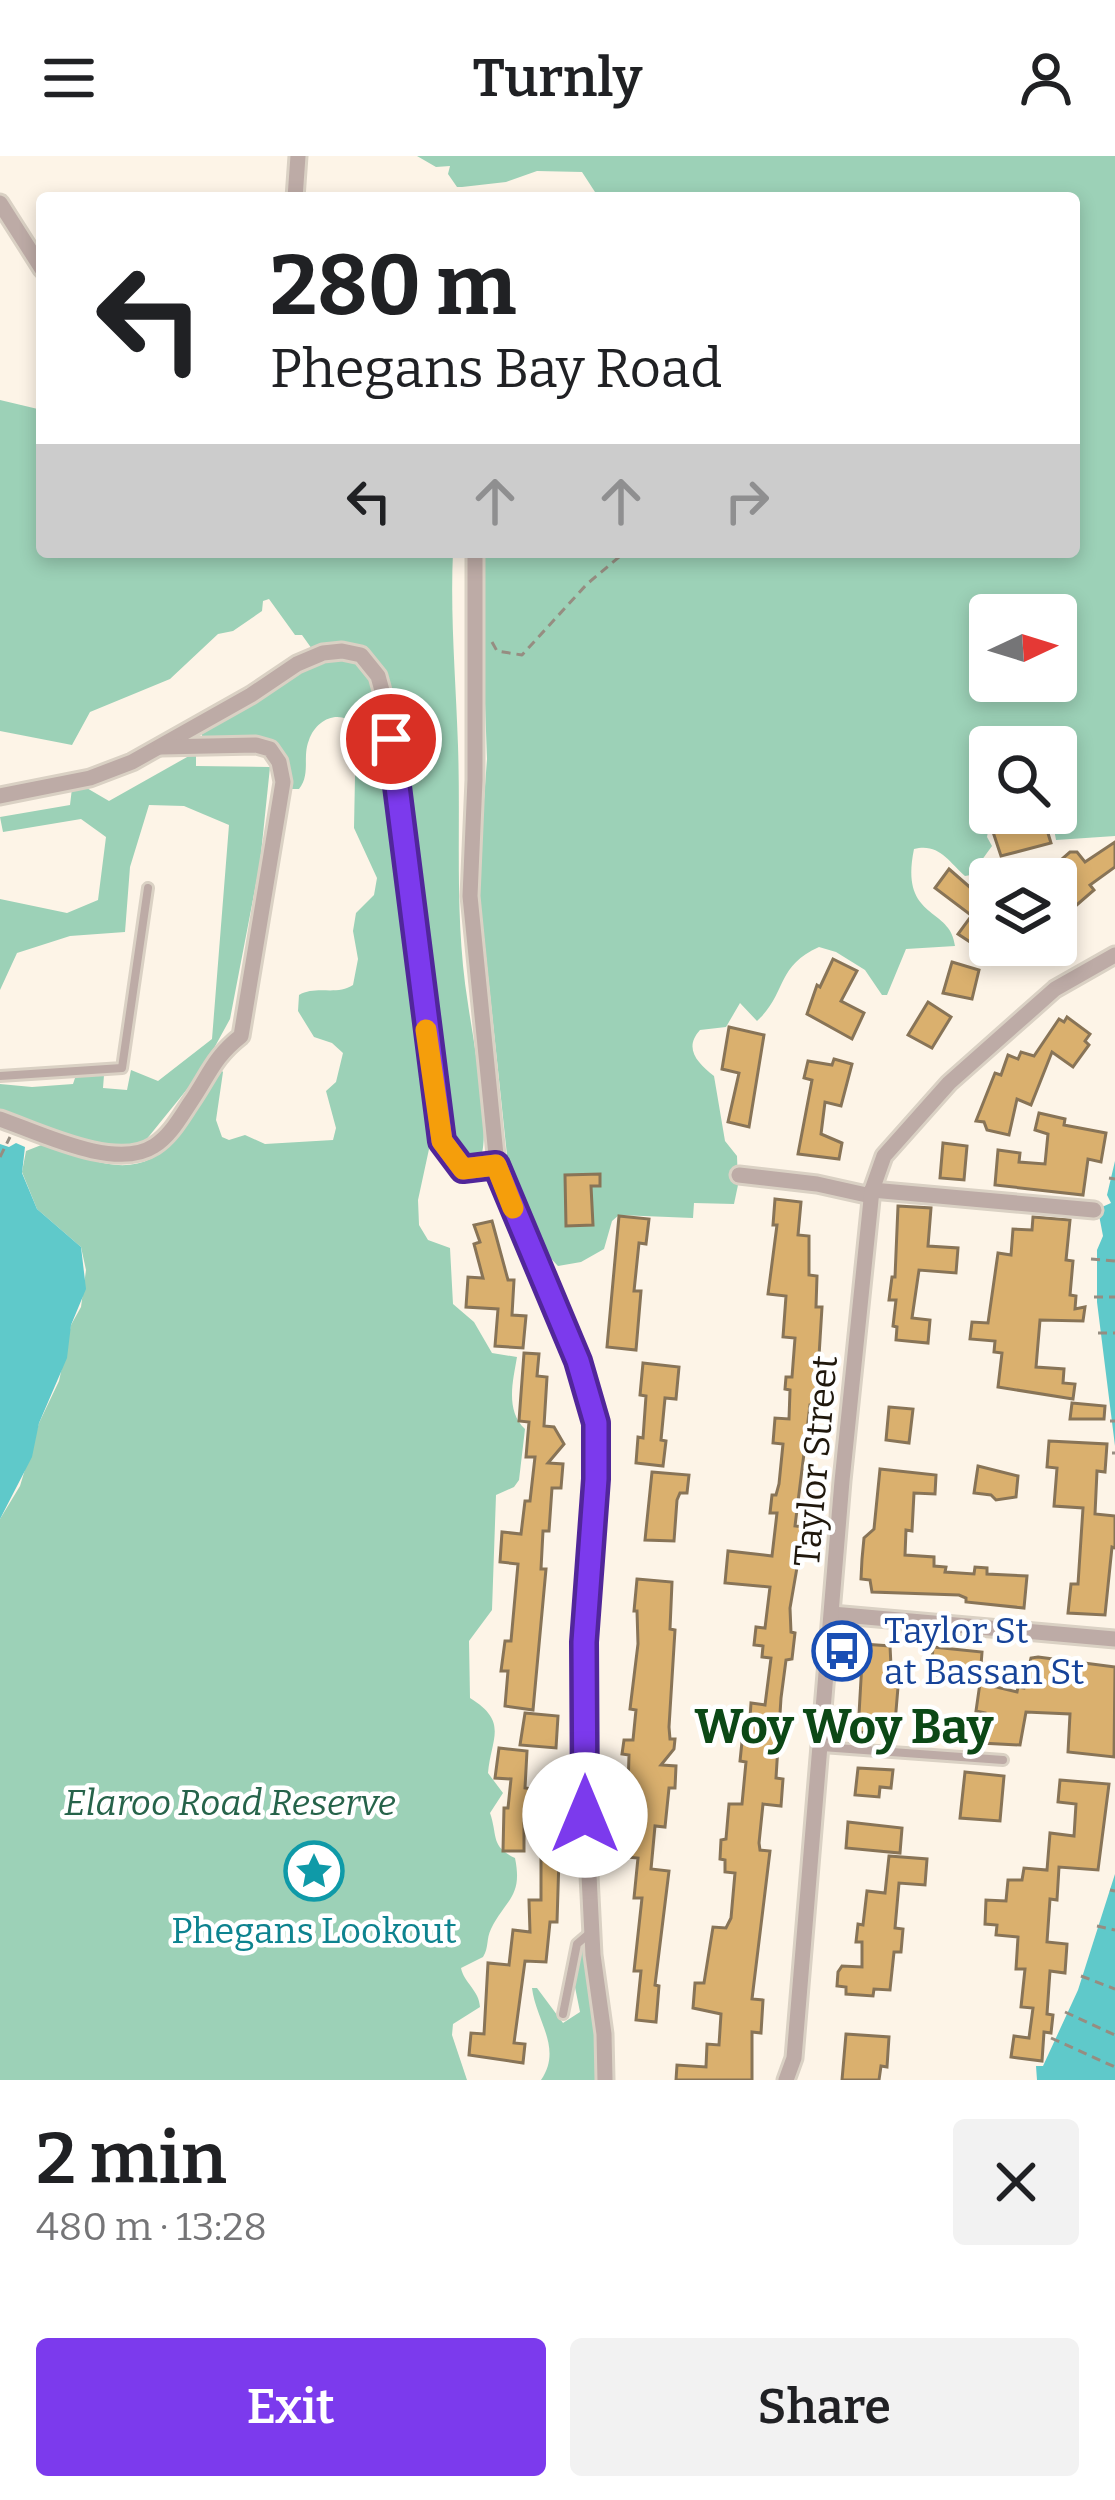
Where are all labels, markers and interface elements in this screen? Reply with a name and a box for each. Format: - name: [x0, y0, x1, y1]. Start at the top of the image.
- icon: menu: [36, 45, 102, 111]
- icon: person: [1013, 45, 1079, 111]
- text: Turnly: [473, 46, 642, 110]
- text: 280 m: [270, 235, 516, 336]
- icon: left: [72, 240, 228, 396]
- text: Phegans Bay Road: [270, 337, 722, 401]
- icon: left: [336, 468, 402, 534]
- icon: ahead: [462, 468, 528, 534]
- icon: ahead: [588, 468, 654, 534]
- icon: right: [714, 468, 780, 534]
- north arrow: [969, 594, 1077, 702]
- map controls: [969, 594, 1077, 966]
- pin: [340, 688, 442, 790]
- icon: arrive: [358, 706, 424, 772]
- button: search: [969, 726, 1077, 834]
- button: layers: [969, 858, 1077, 966]
- street label: Taylor Street: [785, 1354, 847, 1569]
- place label: Taylor St at Bassan St: [884, 1609, 1084, 1694]
- bus stop icon: Taylor St at Bassan St: [811, 1620, 873, 1682]
- district label: Woy Woy Bay: [695, 1698, 994, 1756]
- position arrow: [522, 1752, 648, 1878]
- park label: Elaroo Road Reserve: [64, 1781, 396, 1825]
- place icon: Phegans Lookout: [283, 1840, 345, 1902]
- place label: Phegans Lookout: [171, 1909, 457, 1953]
- text: 2 min: [36, 2116, 227, 2202]
- button: close: [953, 2119, 1079, 2245]
- text: 480 m · 13:28: [36, 2204, 267, 2250]
- button: Exit: [36, 2338, 546, 2476]
- button: Share: [570, 2338, 1079, 2476]

